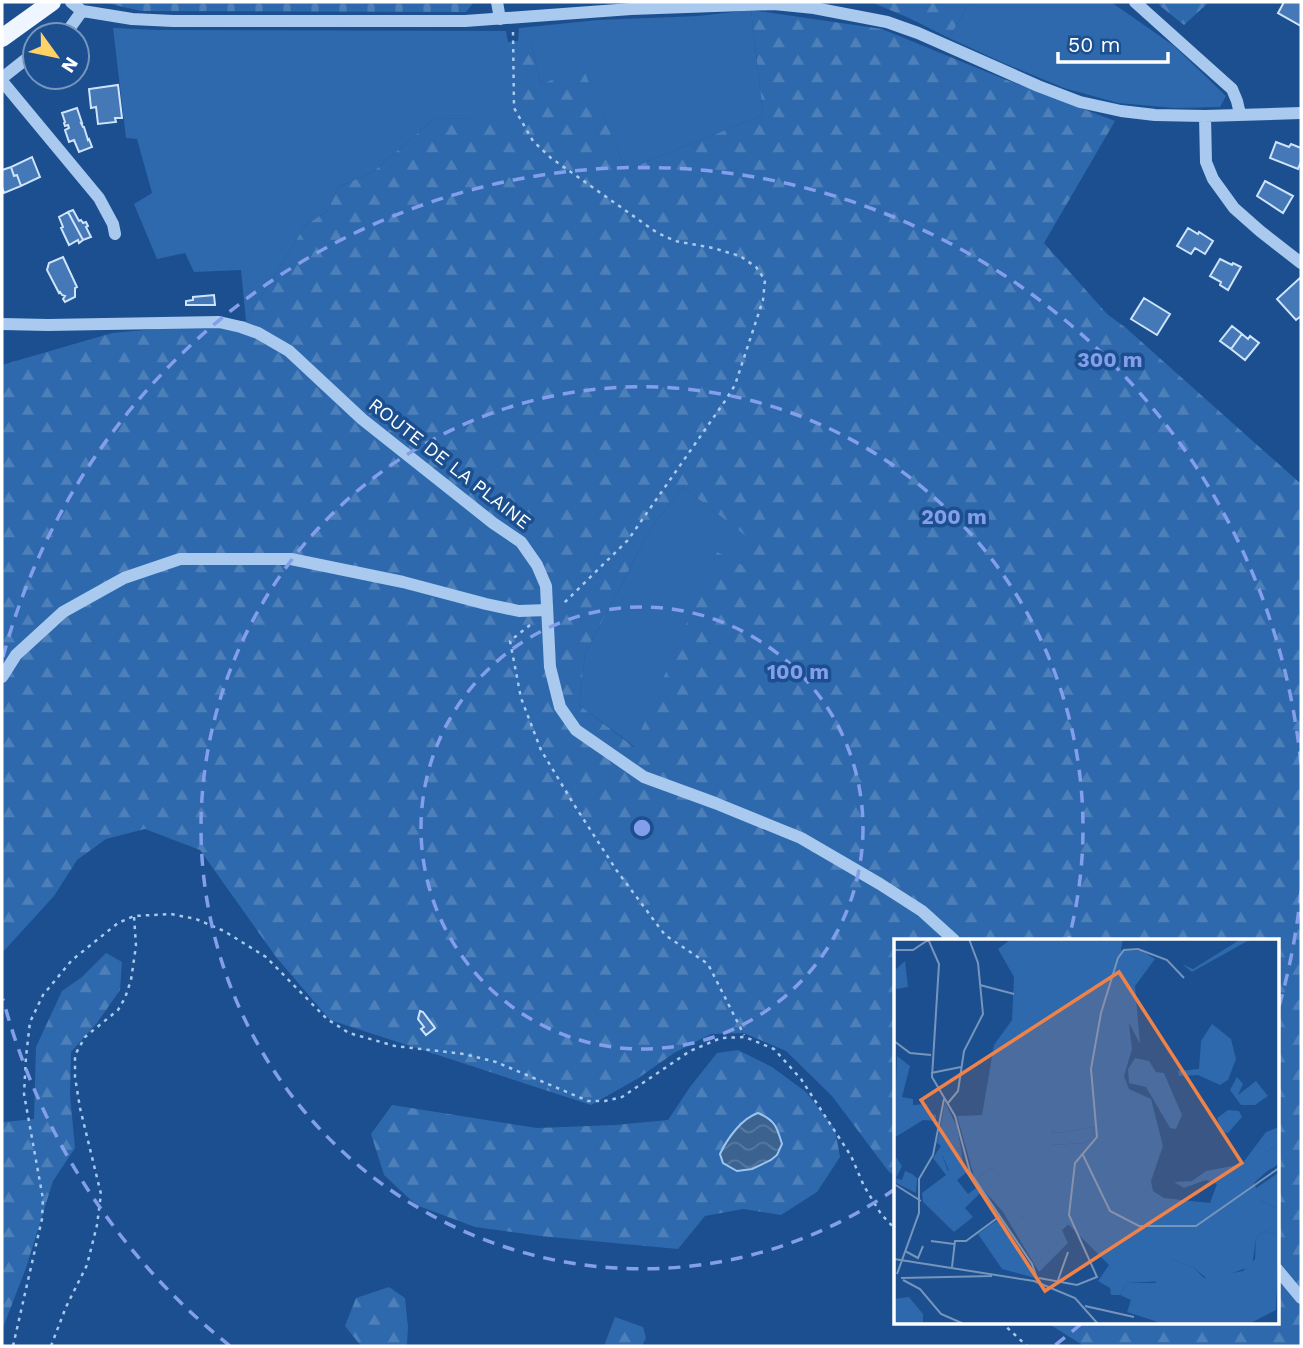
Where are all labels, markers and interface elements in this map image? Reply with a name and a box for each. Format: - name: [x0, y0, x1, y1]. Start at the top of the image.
- north arrow: [21, 21, 91, 91]
- scale bar: [1058, 21, 1168, 65]
- text: 50 m: [1068, 32, 1120, 57]
- text: N: [56, 53, 83, 77]
- text: 300 m: [1077, 347, 1143, 372]
- street label: ROUTE DE LA PLAINE: [364, 393, 535, 534]
- text: 200 m: [921, 504, 987, 529]
- text: 100 m: [767, 659, 829, 684]
- centre of rings: [630, 816, 654, 840]
- inset map: [894, 939, 1278, 1324]

